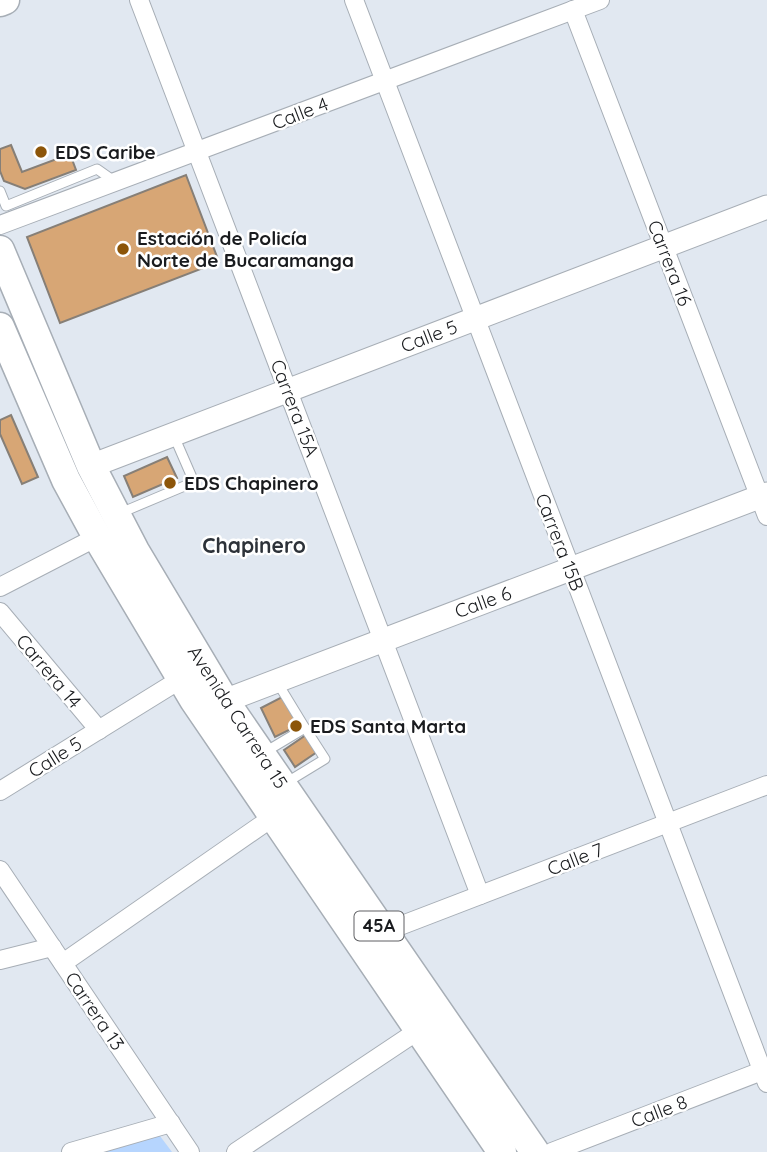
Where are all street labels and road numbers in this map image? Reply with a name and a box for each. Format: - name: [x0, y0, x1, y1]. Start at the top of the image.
- street label: Calle 4: [268, 91, 332, 135]
- street label: Carrera 16: [643, 217, 697, 309]
- street label: Calle 5: [397, 314, 461, 358]
- street label: Carrera 15A: [265, 356, 325, 460]
- street label: Carrera 15B: [530, 490, 590, 594]
- street label: Calle 6: [451, 581, 515, 623]
- street label: Carrera 14: [11, 629, 87, 713]
- street label: Avenida Carrera 15: [183, 641, 293, 793]
- street label: Calle 5: [24, 731, 86, 783]
- street label: Calle 7: [544, 837, 607, 881]
- road number: 45A: [354, 911, 404, 940]
- street label: Carrera 13: [60, 967, 130, 1055]
- street label: Calle 8: [627, 1089, 691, 1133]

